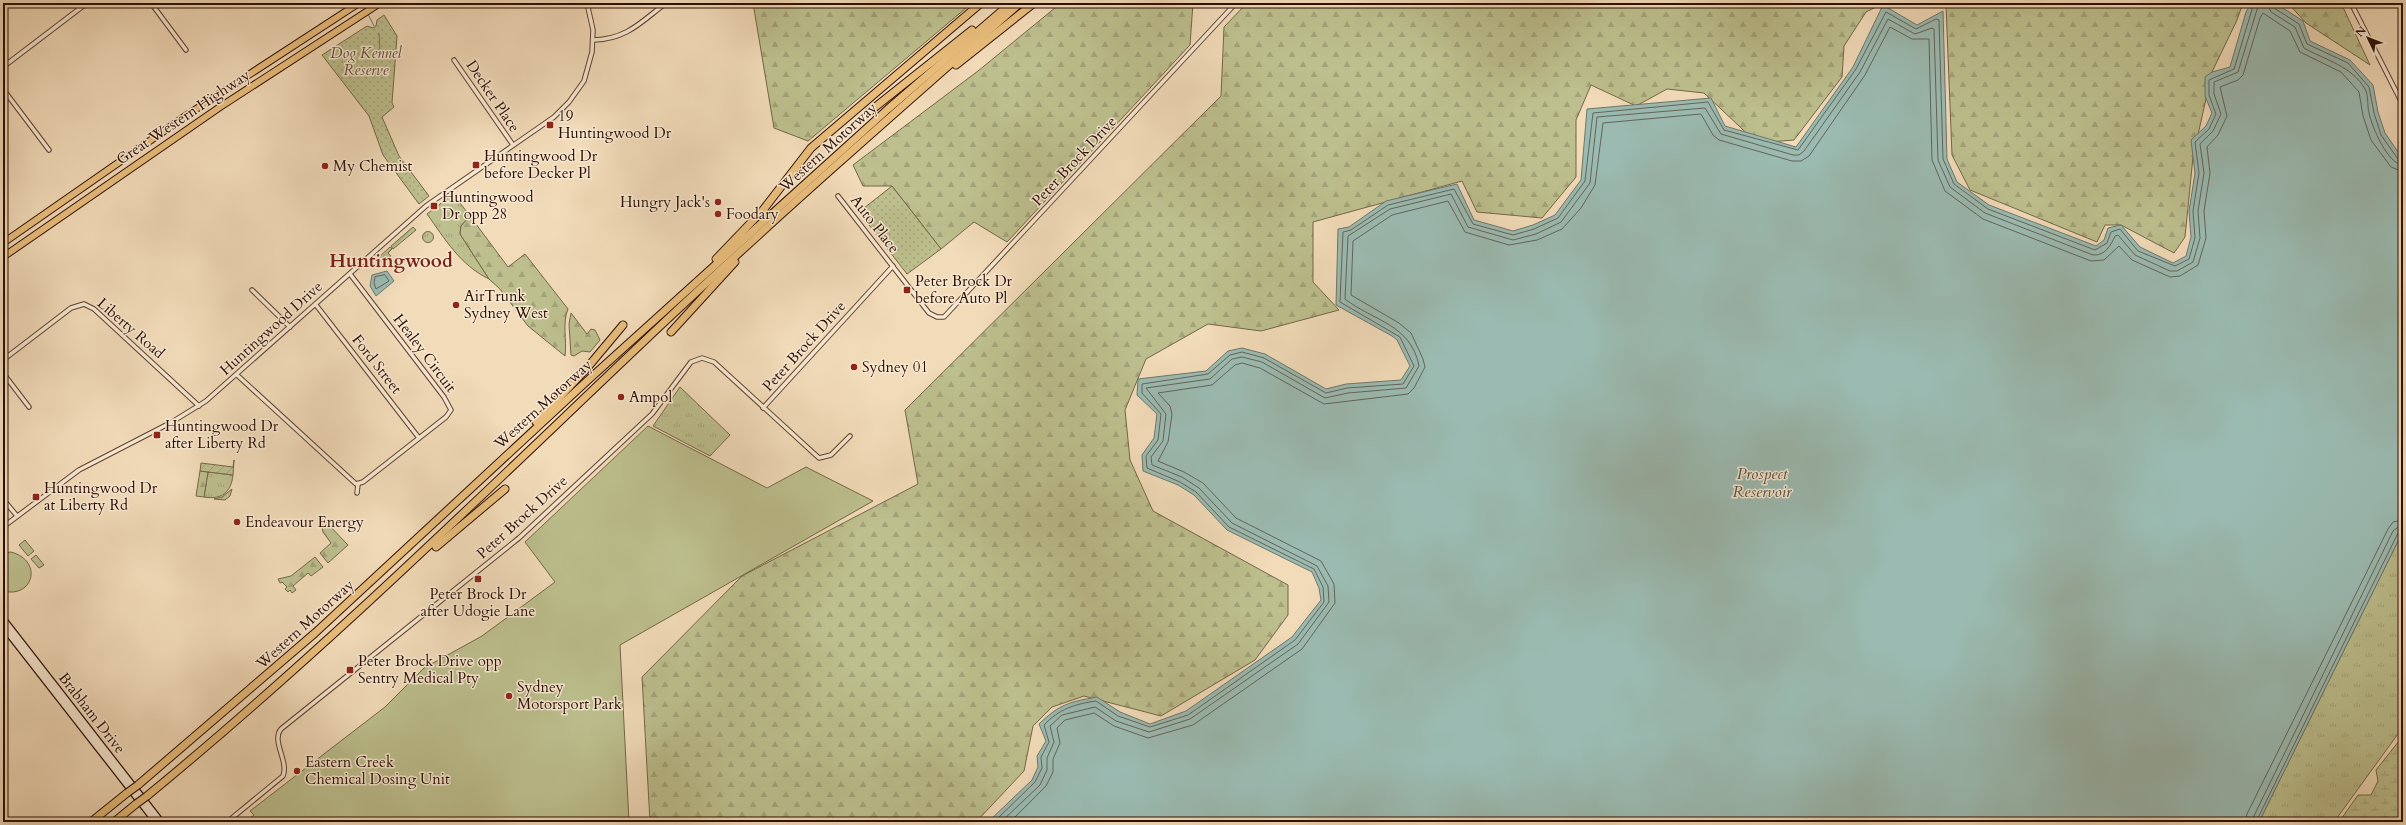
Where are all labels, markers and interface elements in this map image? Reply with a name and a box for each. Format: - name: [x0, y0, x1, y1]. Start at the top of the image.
- north arrow: [2348, 18, 2388, 58]
- text: N: [2352, 23, 2370, 40]
- park label: Dog Kennel Reserve: [330, 43, 403, 80]
- street label: Decker Place: [462, 56, 525, 136]
- street label: Great Western Highway: [112, 65, 254, 169]
- street label: Western Motorway: [774, 98, 881, 197]
- place label: 19 Huntingwood Dr: [558, 106, 672, 143]
- street label: Peter Brock Drive: [1027, 112, 1121, 210]
- marker: 19 Huntingwood Dr: [545, 120, 555, 130]
- place label: Huntingwood Dr before Decker Pl: [484, 146, 598, 183]
- place label: My Chemist: [333, 156, 413, 176]
- marker: Huntingwood Dr before Decker Pl: [471, 160, 481, 170]
- marker: My Chemist: [320, 161, 330, 171]
- place label: Huntingwood Dr opp 28: [442, 187, 533, 224]
- street label: Auto Place: [846, 191, 904, 257]
- place label: Hungry Jack's: [620, 192, 710, 212]
- marker: Hungry Jack's: [713, 197, 723, 207]
- marker: Huntingwood Dr opp 28: [429, 201, 439, 211]
- place label: Foodary: [726, 204, 779, 224]
- marker: Foodary: [713, 209, 723, 219]
- district label: Huntingwood: [329, 248, 453, 274]
- place label: Peter Brock Dr before Auto Pl: [915, 271, 1013, 308]
- street label: Huntingwood Drive: [215, 276, 327, 379]
- marker: Peter Brock Dr before Auto Pl: [902, 285, 912, 295]
- place label: AirTrunk Sydney West: [464, 286, 548, 323]
- street label: Liberty Road: [93, 293, 169, 363]
- street label: Peter Brock Drive: [758, 296, 850, 396]
- marker: AirTrunk Sydney West: [451, 300, 461, 310]
- street label: Healey Circuit: [389, 310, 461, 397]
- street label: Ford Street: [347, 330, 407, 398]
- street label: Western Motorway: [489, 355, 596, 454]
- place label: Sydney 01: [862, 357, 928, 377]
- marker: Sydney 01: [849, 362, 859, 372]
- place label: Ampol: [629, 387, 672, 407]
- marker: Ampol: [616, 392, 626, 402]
- place label: Huntingwood Dr after Liberty Rd: [165, 416, 279, 453]
- marker: Huntingwood Dr after Liberty Rd: [152, 430, 162, 440]
- water label: Prospect Reservoir: [1733, 463, 1792, 503]
- street label: Peter Brock Drive: [472, 471, 572, 563]
- place label: Huntingwood Dr at Liberty Rd: [44, 478, 158, 515]
- marker: Huntingwood Dr at Liberty Rd: [31, 492, 41, 502]
- place label: Endeavour Energy: [245, 512, 364, 532]
- marker: Endeavour Energy: [232, 517, 242, 527]
- marker: Peter Brock Dr after Udogie Lane: [473, 574, 483, 584]
- street label: Western Motorway: [251, 575, 358, 674]
- place label: Peter Brock Dr after Udogie Lane: [421, 584, 536, 621]
- place label: Peter Brock Drive opp Sentry Medical Pty: [358, 651, 502, 688]
- marker: Peter Brock Drive opp Sentry Medical Pty: [345, 665, 355, 675]
- street label: Brabham Drive: [54, 668, 130, 758]
- place label: Sydney Motorsport Park: [517, 677, 622, 714]
- marker: Sydney Motorsport Park: [504, 691, 514, 701]
- place label: Eastern Creek Chemical Dosing Unit: [305, 752, 450, 789]
- marker: Eastern Creek Chemical Dosing Unit: [292, 766, 302, 776]

